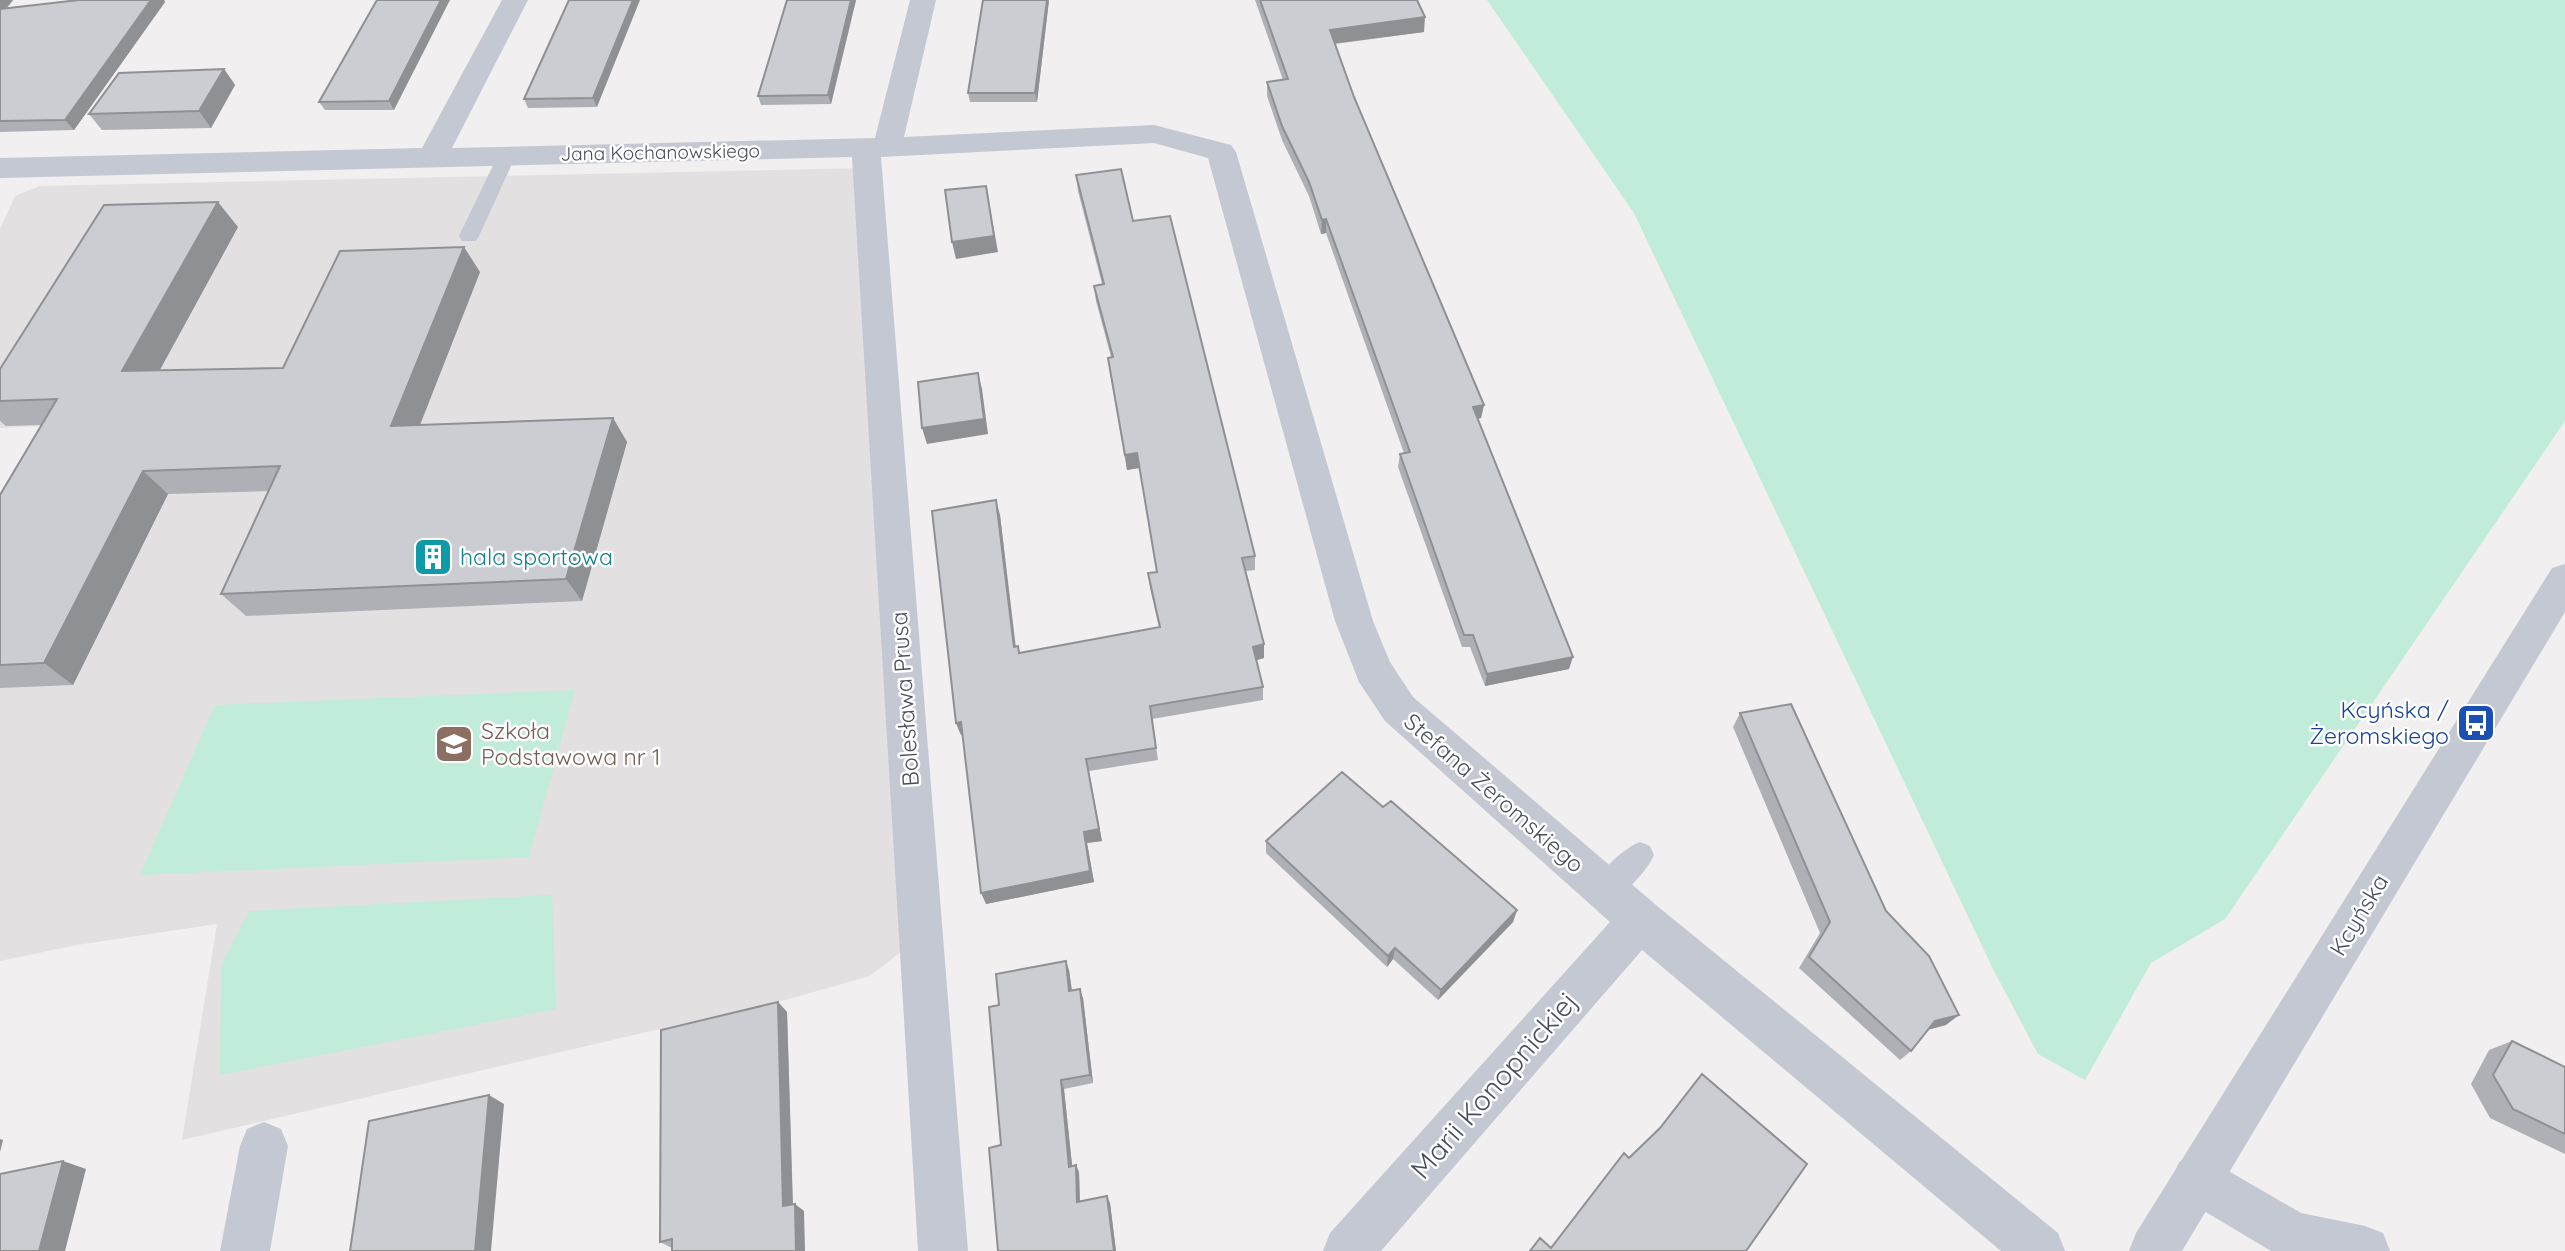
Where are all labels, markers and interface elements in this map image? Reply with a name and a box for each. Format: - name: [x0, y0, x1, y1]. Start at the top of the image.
- street label: Jana Kochanowskiego: [560, 138, 760, 166]
- building icon: hala sportowa: [412, 536, 454, 578]
- place label: hala sportowa: [460, 542, 613, 571]
- street label: Bolesława Prusa: [884, 611, 925, 787]
- place label: Kcyńska / Żeromskiego: [2309, 695, 2449, 750]
- bus stop icon: Kcyńska / Żeromskiego: [2455, 702, 2497, 744]
- street label: Stefana Żeromskiego: [1398, 707, 1590, 879]
- place label: Szkoła Podstawowa nr 1: [481, 716, 660, 771]
- school or university icon: Szkoła Podstawowa nr 1: [433, 723, 475, 765]
- street label: Kcyńska: [2323, 869, 2394, 961]
- street label: Marii Konopnickiej: [1403, 984, 1585, 1186]

